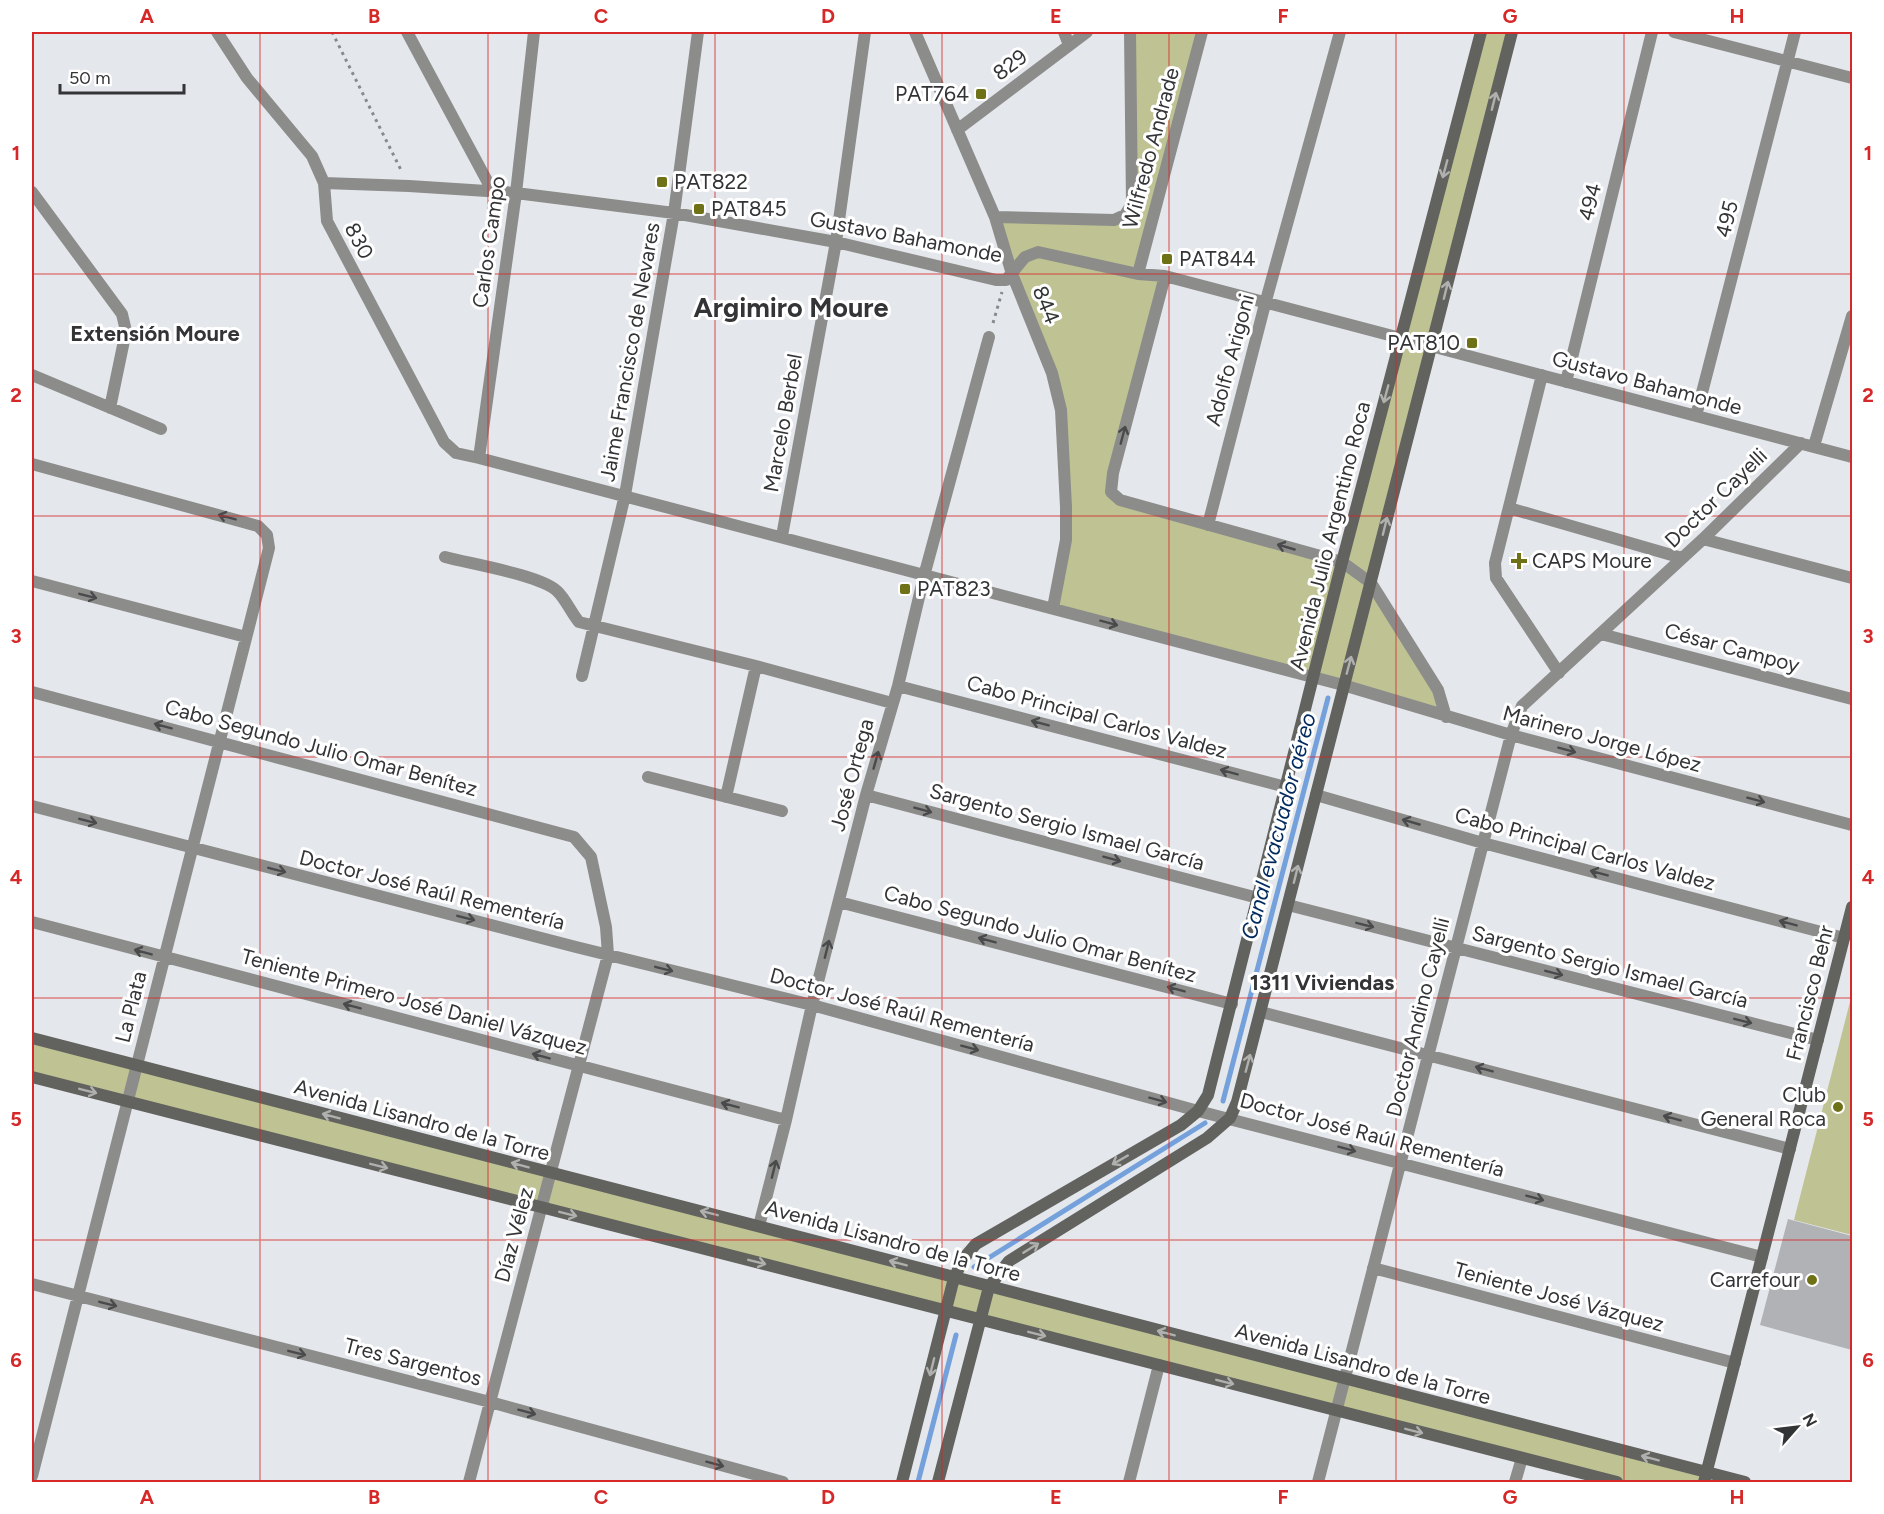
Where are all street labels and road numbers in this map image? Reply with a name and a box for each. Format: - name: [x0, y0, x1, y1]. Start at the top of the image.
- street label: 829: [988, 44, 1032, 86]
- street label: Wilfredo Andrade: [1117, 65, 1184, 231]
- street label: Carlos Campo: [467, 174, 510, 310]
- street label: 494: [1573, 180, 1606, 223]
- street label: 495: [1710, 198, 1743, 240]
- street label: Gustavo Bahamonde: [808, 206, 1004, 267]
- street label: 830: [340, 218, 379, 263]
- street label: Jaime Francisco de Nevares: [594, 220, 665, 483]
- street label: 844: [1028, 282, 1065, 328]
- street label: Adolfo Arigoni: [1200, 291, 1259, 429]
- street label: Gustavo Bahamonde: [1549, 345, 1745, 420]
- street label: Marcelo Berbel: [758, 352, 807, 494]
- street label: Avenida Julio Argentino Roca: [1284, 399, 1375, 673]
- street label: Doctor Cayelli: [1659, 443, 1772, 553]
- street label: César Campoy: [1662, 618, 1802, 678]
- street label: Cabo Principal Carlos Valdez: [964, 670, 1230, 763]
- street label: Cabo Segundo Julio Omar Benítez: [162, 694, 480, 801]
- street label: Marinero Jorge López: [1500, 700, 1704, 777]
- street label: José Ortega: [825, 716, 879, 834]
- street label: Sargento Sergio Ismael García: [927, 778, 1207, 875]
- street label: Cabo Principal Carlos Valdez: [1452, 802, 1718, 895]
- street label: Doctor José Raúl Rementería: [297, 844, 568, 935]
- street label: Cabo Segundo Julio Omar Benítez: [881, 880, 1199, 987]
- street label: Doctor Andino Cayelli: [1381, 915, 1454, 1119]
- street label: Sargento Sergio Ismael García: [1470, 920, 1751, 1013]
- street label: Francisco Behr: [1781, 923, 1838, 1063]
- street label: Teniente Primero José Daniel Vázquez: [239, 943, 590, 1060]
- street label: Doctor José Raúl Rementería: [767, 962, 1037, 1057]
- street label: La Plata: [110, 968, 151, 1045]
- street label: Avenida Lisandro de la Torre: [292, 1073, 553, 1166]
- street label: Doctor José Raúl Rementería: [1237, 1087, 1507, 1182]
- street label: Díaz Vélez: [489, 1185, 538, 1285]
- street label: Avenida Lisandro de la Torre: [763, 1194, 1024, 1287]
- street label: Teniente José Vázquez: [1452, 1257, 1667, 1337]
- street label: Avenida Lisandro de la Torre: [1233, 1317, 1494, 1410]
- street label: Tres Sargentos: [342, 1332, 484, 1391]

